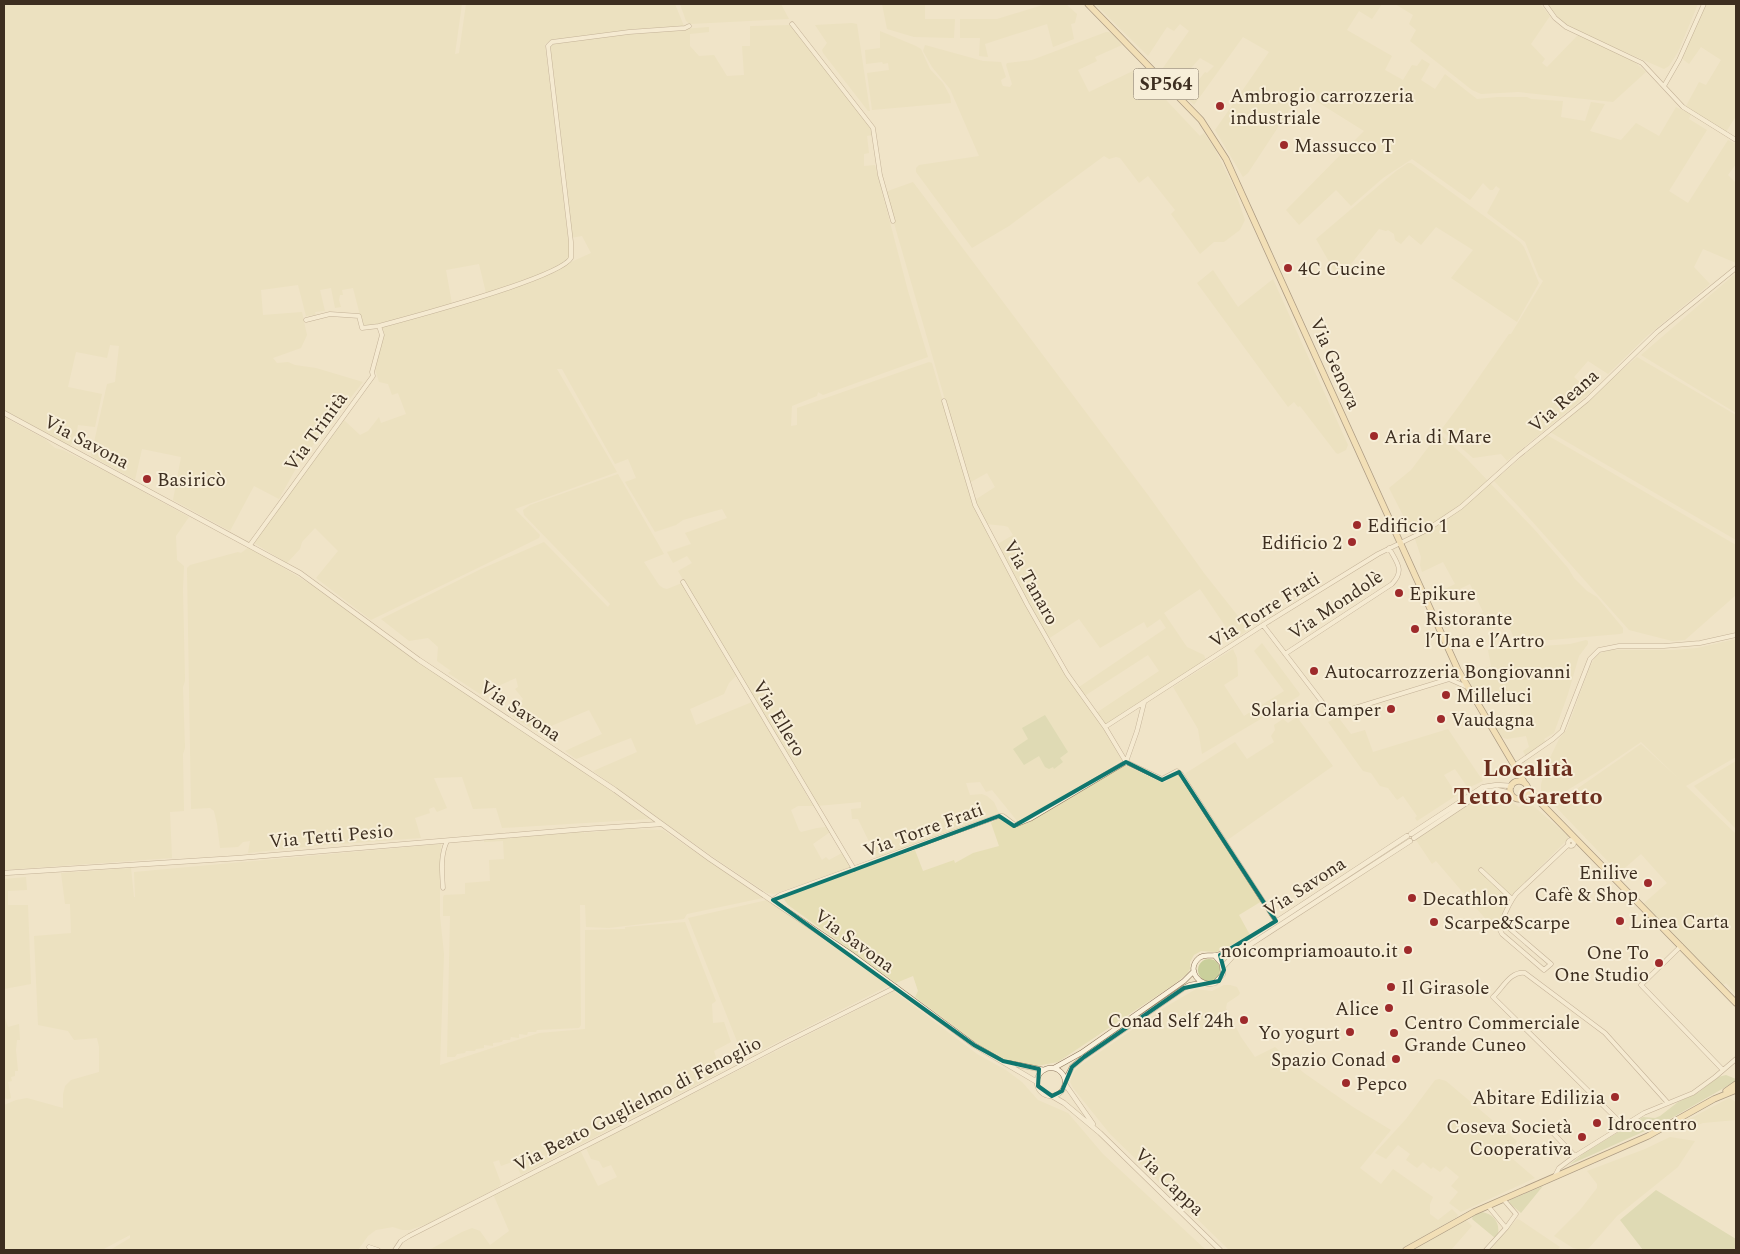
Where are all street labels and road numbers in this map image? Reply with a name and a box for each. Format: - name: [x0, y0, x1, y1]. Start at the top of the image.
- road number: SP564: [1134, 68, 1198, 100]
- street label: Via Genova: [1302, 313, 1368, 415]
- street label: Via Reana: [1522, 362, 1606, 440]
- street label: Via Trinità: [277, 385, 356, 478]
- street label: Via Savona: [38, 408, 135, 477]
- street label: Via Tanaro: [995, 535, 1066, 631]
- street label: Via Mondolè: [1282, 563, 1389, 648]
- street label: Via Torre Frati: [1204, 565, 1326, 656]
- street label: Via Savona: [473, 673, 568, 750]
- street label: Via Ellero: [744, 675, 813, 763]
- street label: Via Torre Frati: [859, 795, 988, 866]
- street label: Via Tetti Pesio: [268, 817, 394, 856]
- street label: Via Savona: [1258, 849, 1352, 925]
- street label: Via Savona: [808, 902, 901, 981]
- street label: Via Beato Guglielmo di Fenoglio: [509, 1029, 767, 1180]
- street label: Via Cappa: [1127, 1141, 1211, 1224]

